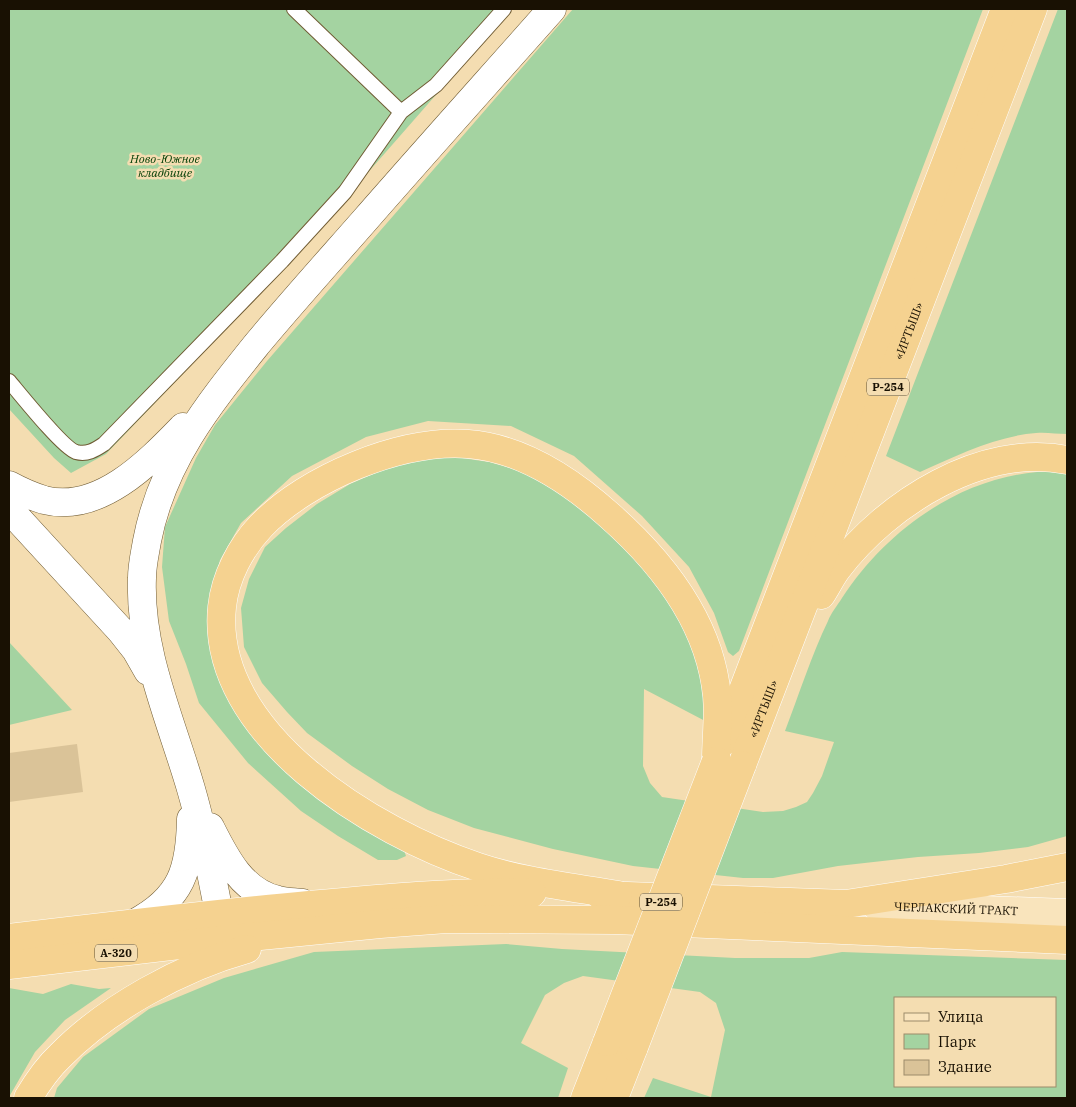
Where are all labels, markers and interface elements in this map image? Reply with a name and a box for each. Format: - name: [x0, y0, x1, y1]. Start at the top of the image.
- park label: Ново-Южное кладбище: [129, 151, 201, 180]
- street label: «ИРТЫШ»: [891, 300, 926, 362]
- road number: Р-254: [867, 378, 909, 396]
- street label: «ИРТЫШ»: [745, 678, 781, 740]
- road number: Р-254: [640, 894, 682, 910]
- street label: ЧЕРЛАКСКИЙ ТРАКТ: [894, 899, 1018, 918]
- road number: А-320: [95, 944, 137, 961]
- legend: [894, 997, 1056, 1087]
- text: Улица: [938, 1007, 983, 1026]
- text: Парк: [938, 1032, 976, 1051]
- text: Здание: [938, 1057, 992, 1076]

